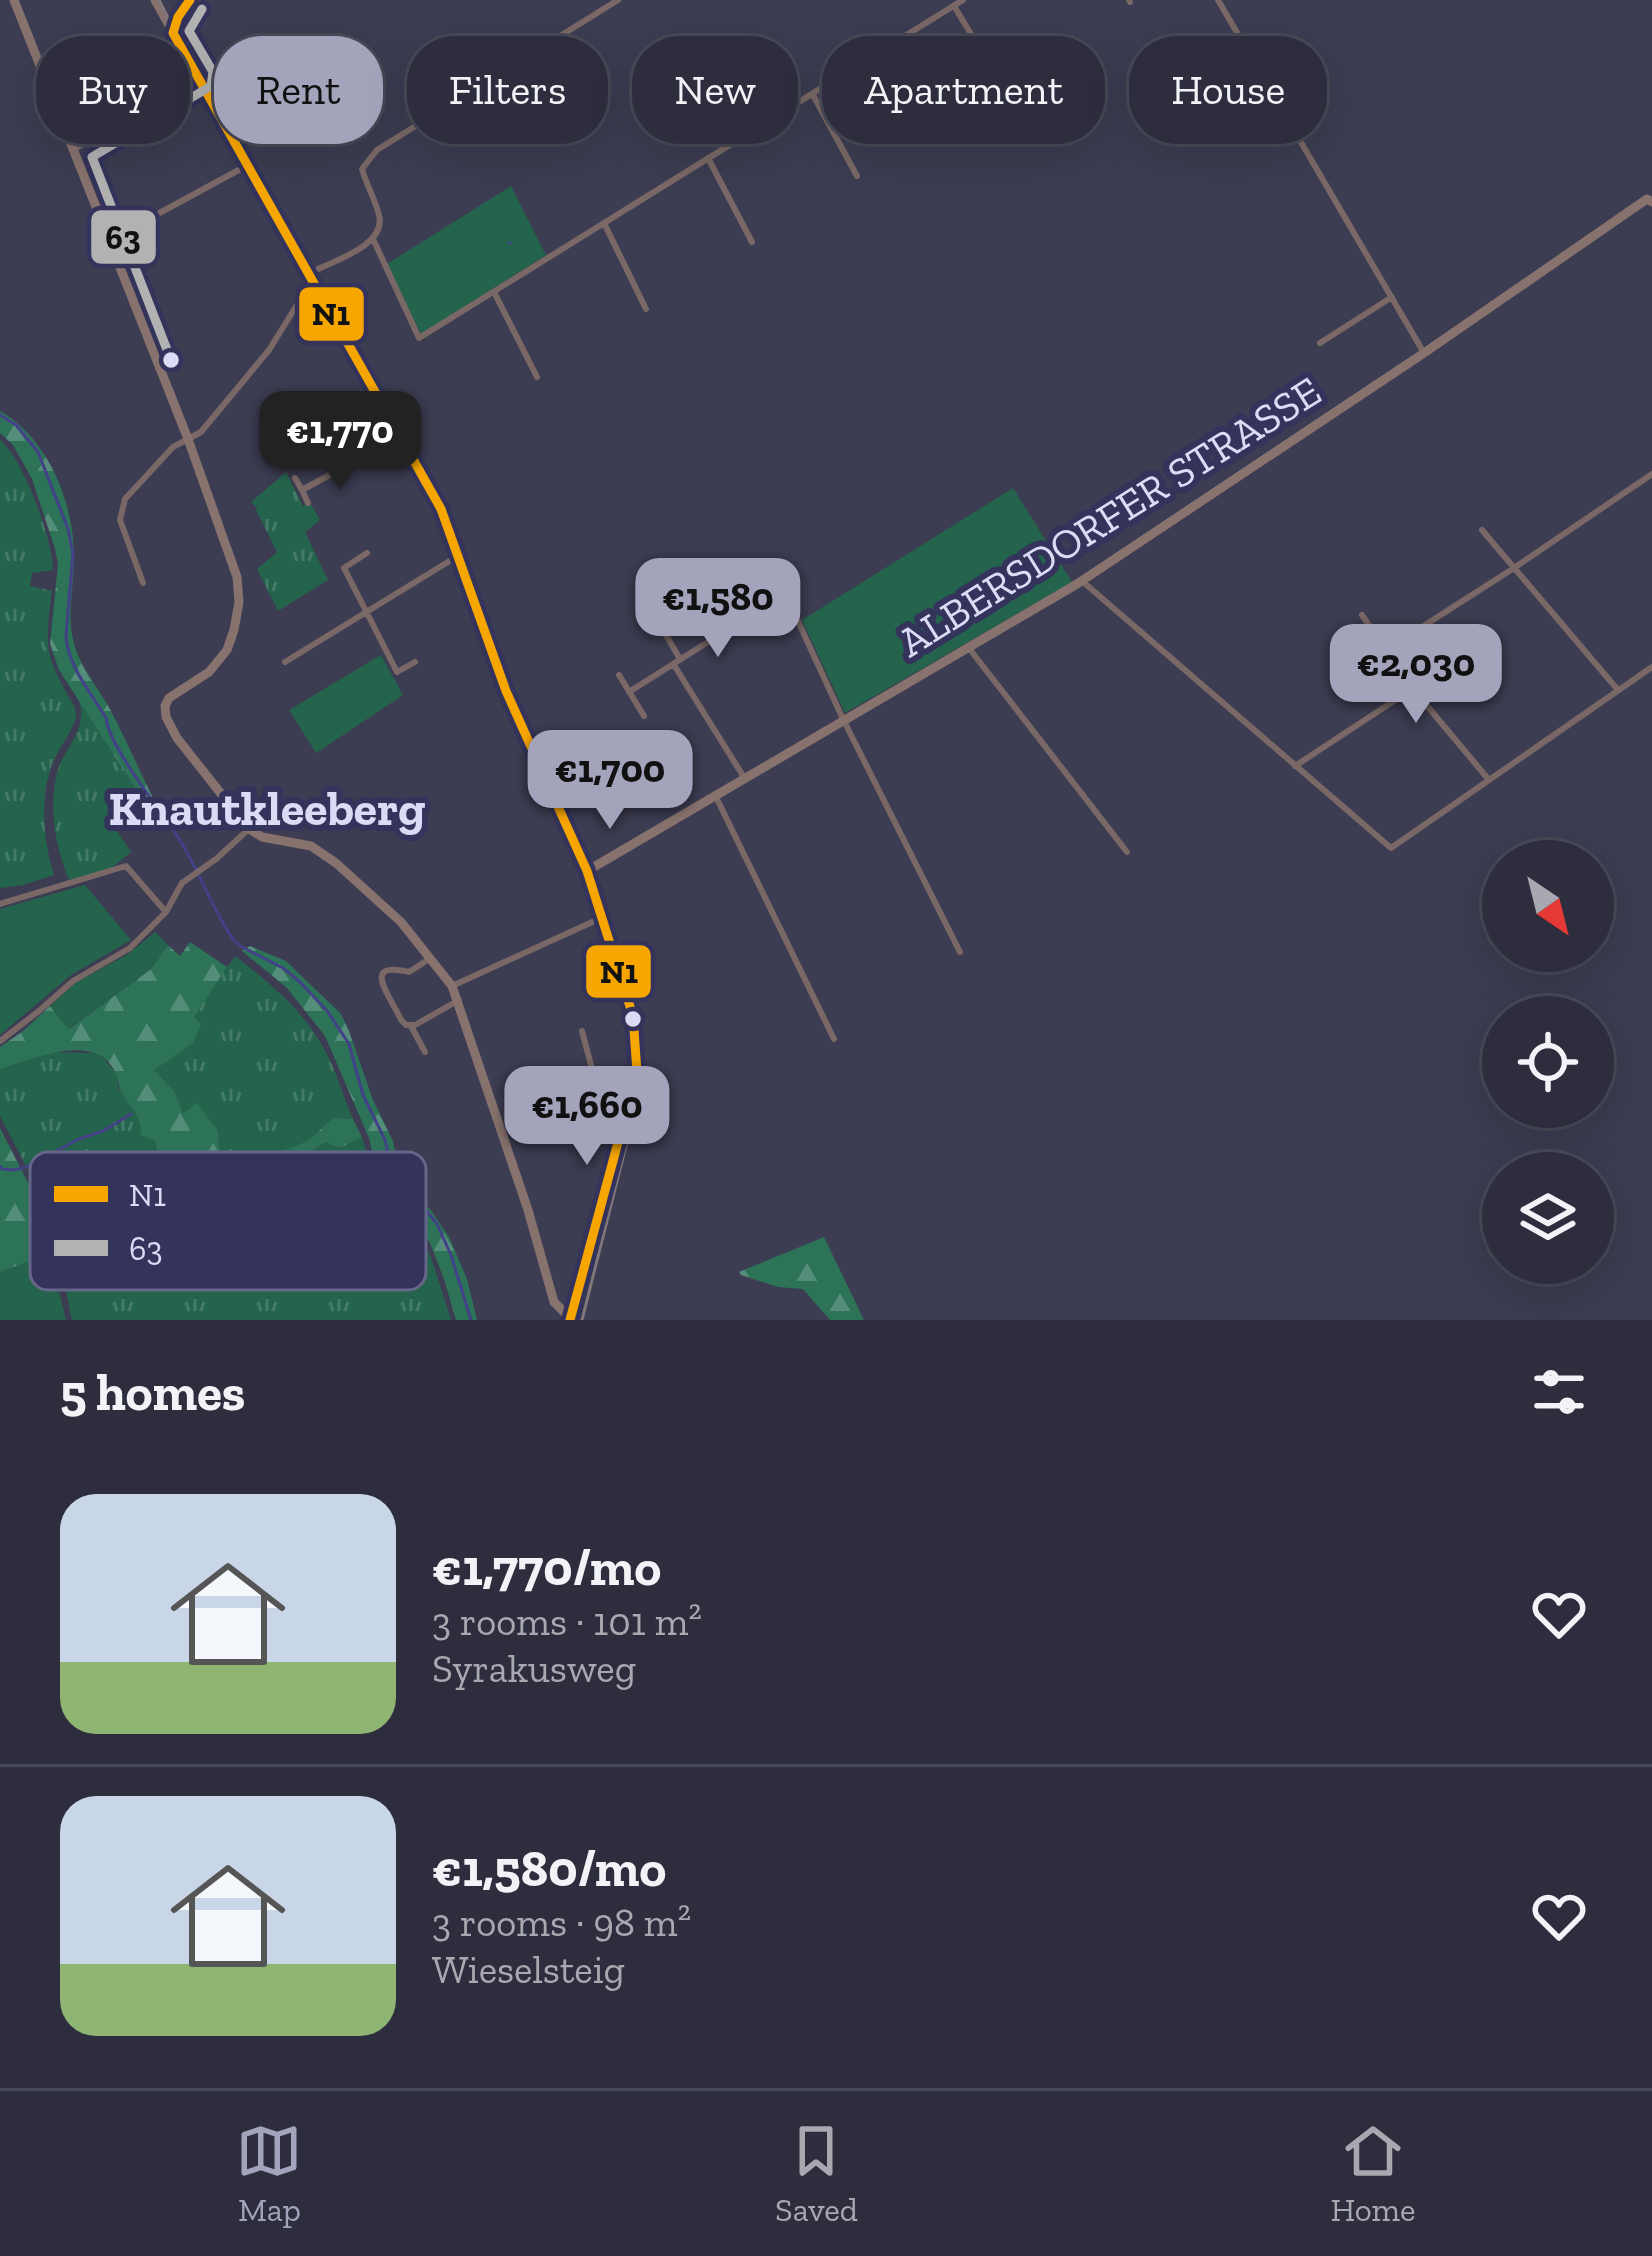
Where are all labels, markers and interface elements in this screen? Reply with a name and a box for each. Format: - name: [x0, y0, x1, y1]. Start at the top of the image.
- chip: Buy: [36, 36, 190, 144]
- chip: Rent: [214, 36, 383, 144]
- chip: Filters: [407, 36, 608, 144]
- chip: New: [632, 36, 798, 144]
- chip: Apartment: [822, 36, 1105, 144]
- chip: House: [1129, 36, 1327, 144]
- line badge: 63: [89, 208, 158, 266]
- text: 63: [105, 218, 141, 257]
- line badge: N1: [297, 285, 366, 343]
- text: N1: [312, 294, 350, 333]
- unlabelled marker: [160, 349, 182, 371]
- street label: ALBERSDORFER STRASSE: [889, 365, 1330, 668]
- pin: €1,770: [242, 391, 438, 493]
- text: €1,770: [286, 406, 394, 453]
- pin: €1,580: [620, 558, 816, 660]
- text: €1,580: [662, 573, 774, 620]
- pin: €2,030: [1318, 624, 1514, 726]
- text: €2,030: [1357, 639, 1475, 686]
- pin: €1,700: [512, 730, 708, 832]
- text: €1,700: [555, 745, 665, 792]
- district label: Knautkleeberg: [109, 780, 425, 837]
- north arrow: [1482, 840, 1614, 972]
- map controls: [1482, 840, 1614, 1284]
- line badge: N1: [584, 943, 653, 1000]
- text: N1: [600, 952, 638, 991]
- button: locate: [1482, 996, 1614, 1128]
- unlabelled marker: [622, 1008, 644, 1030]
- pin: €1,660: [489, 1066, 685, 1168]
- text: €1,660: [531, 1081, 643, 1128]
- legend: [30, 1152, 426, 1290]
- button: layers: [1482, 1152, 1614, 1284]
- text: N1: [129, 1175, 166, 1214]
- text: 63: [129, 1229, 163, 1268]
- icon: filters: [1526, 1359, 1592, 1425]
- text: 5 homes: [60, 1362, 245, 1423]
- text: €1,770/mo: [432, 1537, 661, 1598]
- icon: home: [156, 1542, 300, 1686]
- icon: heart: [1526, 1581, 1592, 1647]
- text: 3 rooms · 101 m²: [432, 1598, 702, 1645]
- text: Syrakusweg: [432, 1645, 636, 1692]
- text: €1,580/mo: [432, 1838, 666, 1899]
- icon: home: [156, 1844, 300, 1988]
- icon: heart: [1526, 1883, 1592, 1949]
- text: 3 rooms · 98 m²: [432, 1899, 691, 1946]
- text: Wieselsteig: [432, 1946, 625, 1993]
- tab: Map: [236, 2118, 302, 2229]
- tab: Saved: [775, 2118, 858, 2229]
- tab: Home: [1331, 2118, 1416, 2229]

